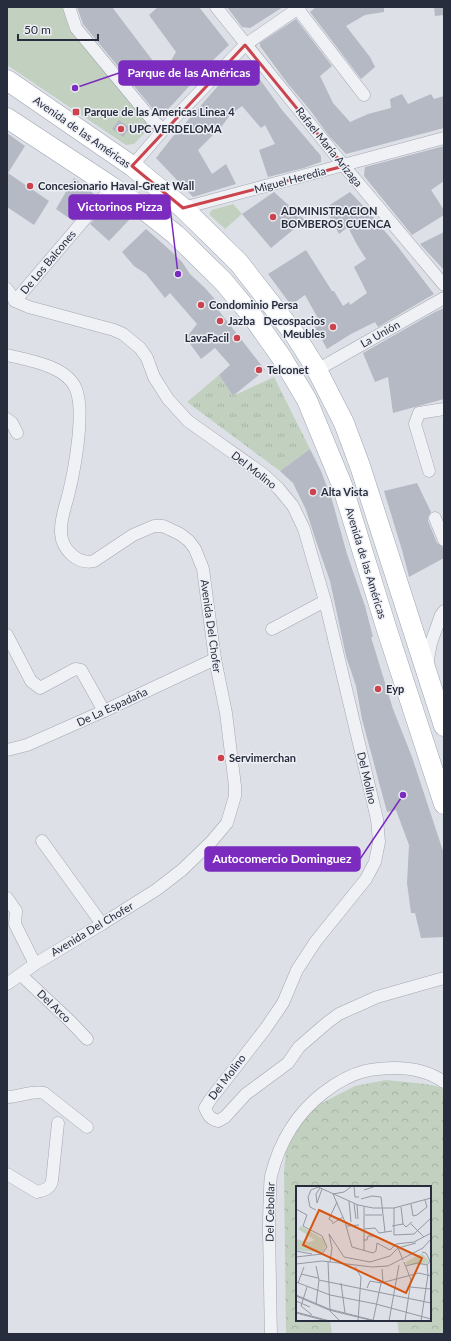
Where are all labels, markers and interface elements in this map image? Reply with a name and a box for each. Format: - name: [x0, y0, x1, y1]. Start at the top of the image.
- scale bar: [18, 16, 98, 42]
- text: 50 m: [24, 22, 51, 37]
- callout: Parque de las Américas: [119, 61, 259, 85]
- text: Parque de las Américas: [128, 65, 251, 80]
- street label: Avenida de las Américas: [31, 93, 134, 170]
- street label: Rafael María Arízaga: [293, 104, 365, 189]
- place label: Parque de las Americas Linea 4: [84, 105, 235, 118]
- marker: Parque de las Americas Linea 4: [71, 107, 81, 117]
- place label: UPC VERDELOMA: [129, 122, 222, 135]
- marker: UPC VERDELOMA: [116, 124, 126, 134]
- street label: Miguel Heredia: [253, 164, 327, 195]
- place label: Concesionario Haval-Great Wall: [38, 179, 194, 192]
- marker: Concesionario Haval-Great Wall: [25, 181, 35, 191]
- callout: Victorinos Pizza: [69, 195, 170, 219]
- text: Victorinos Pizza: [76, 199, 163, 214]
- place label: ADMINISTRACION BOMBEROS CUENCA: [280, 204, 391, 230]
- marker: ADMINISTRACION BOMBEROS CUENCA: [268, 212, 278, 222]
- street label: De Los Balcones: [17, 227, 78, 296]
- place label: Condominio Persa: [209, 298, 298, 311]
- marker: Condominio Persa: [196, 300, 206, 310]
- place label: Jazba: [228, 314, 255, 327]
- place label: Decospacios Meubles: [263, 314, 325, 340]
- marker: Jazba: [215, 316, 225, 326]
- street label: La Unión: [358, 317, 402, 350]
- marker: Decospacios Meubles: [328, 322, 338, 332]
- place label: LavaFacil: [185, 331, 229, 344]
- marker: LavaFacil: [232, 333, 242, 343]
- place label: Telconet: [267, 363, 309, 376]
- marker: Telconet: [254, 365, 264, 375]
- street label: Del Molino: [229, 448, 279, 491]
- place label: Alta Vista: [320, 485, 368, 498]
- marker: Alta Vista: [308, 487, 318, 497]
- street label: Avenida de las Américas: [343, 505, 390, 620]
- street label: Avenida Del Chofer: [199, 578, 224, 673]
- place label: Eyp: [386, 682, 404, 695]
- street label: De La Espadaña: [74, 684, 149, 729]
- marker: Eyp: [373, 684, 383, 694]
- street label: Del Molino: [355, 750, 380, 805]
- place label: Servimerchan: [229, 751, 296, 764]
- marker: Servimerchan: [216, 753, 226, 763]
- callout: Autocomercio Dominguez: [205, 847, 360, 871]
- text: Autocomercio Dominguez: [211, 851, 352, 866]
- street label: Avenida Del Chofer: [48, 899, 135, 958]
- street label: Del Arco: [35, 986, 74, 1025]
- street label: Del Molino: [205, 1051, 248, 1102]
- street label: Del Cebollar: [262, 1182, 277, 1242]
- inset map: [296, 1186, 431, 1321]

